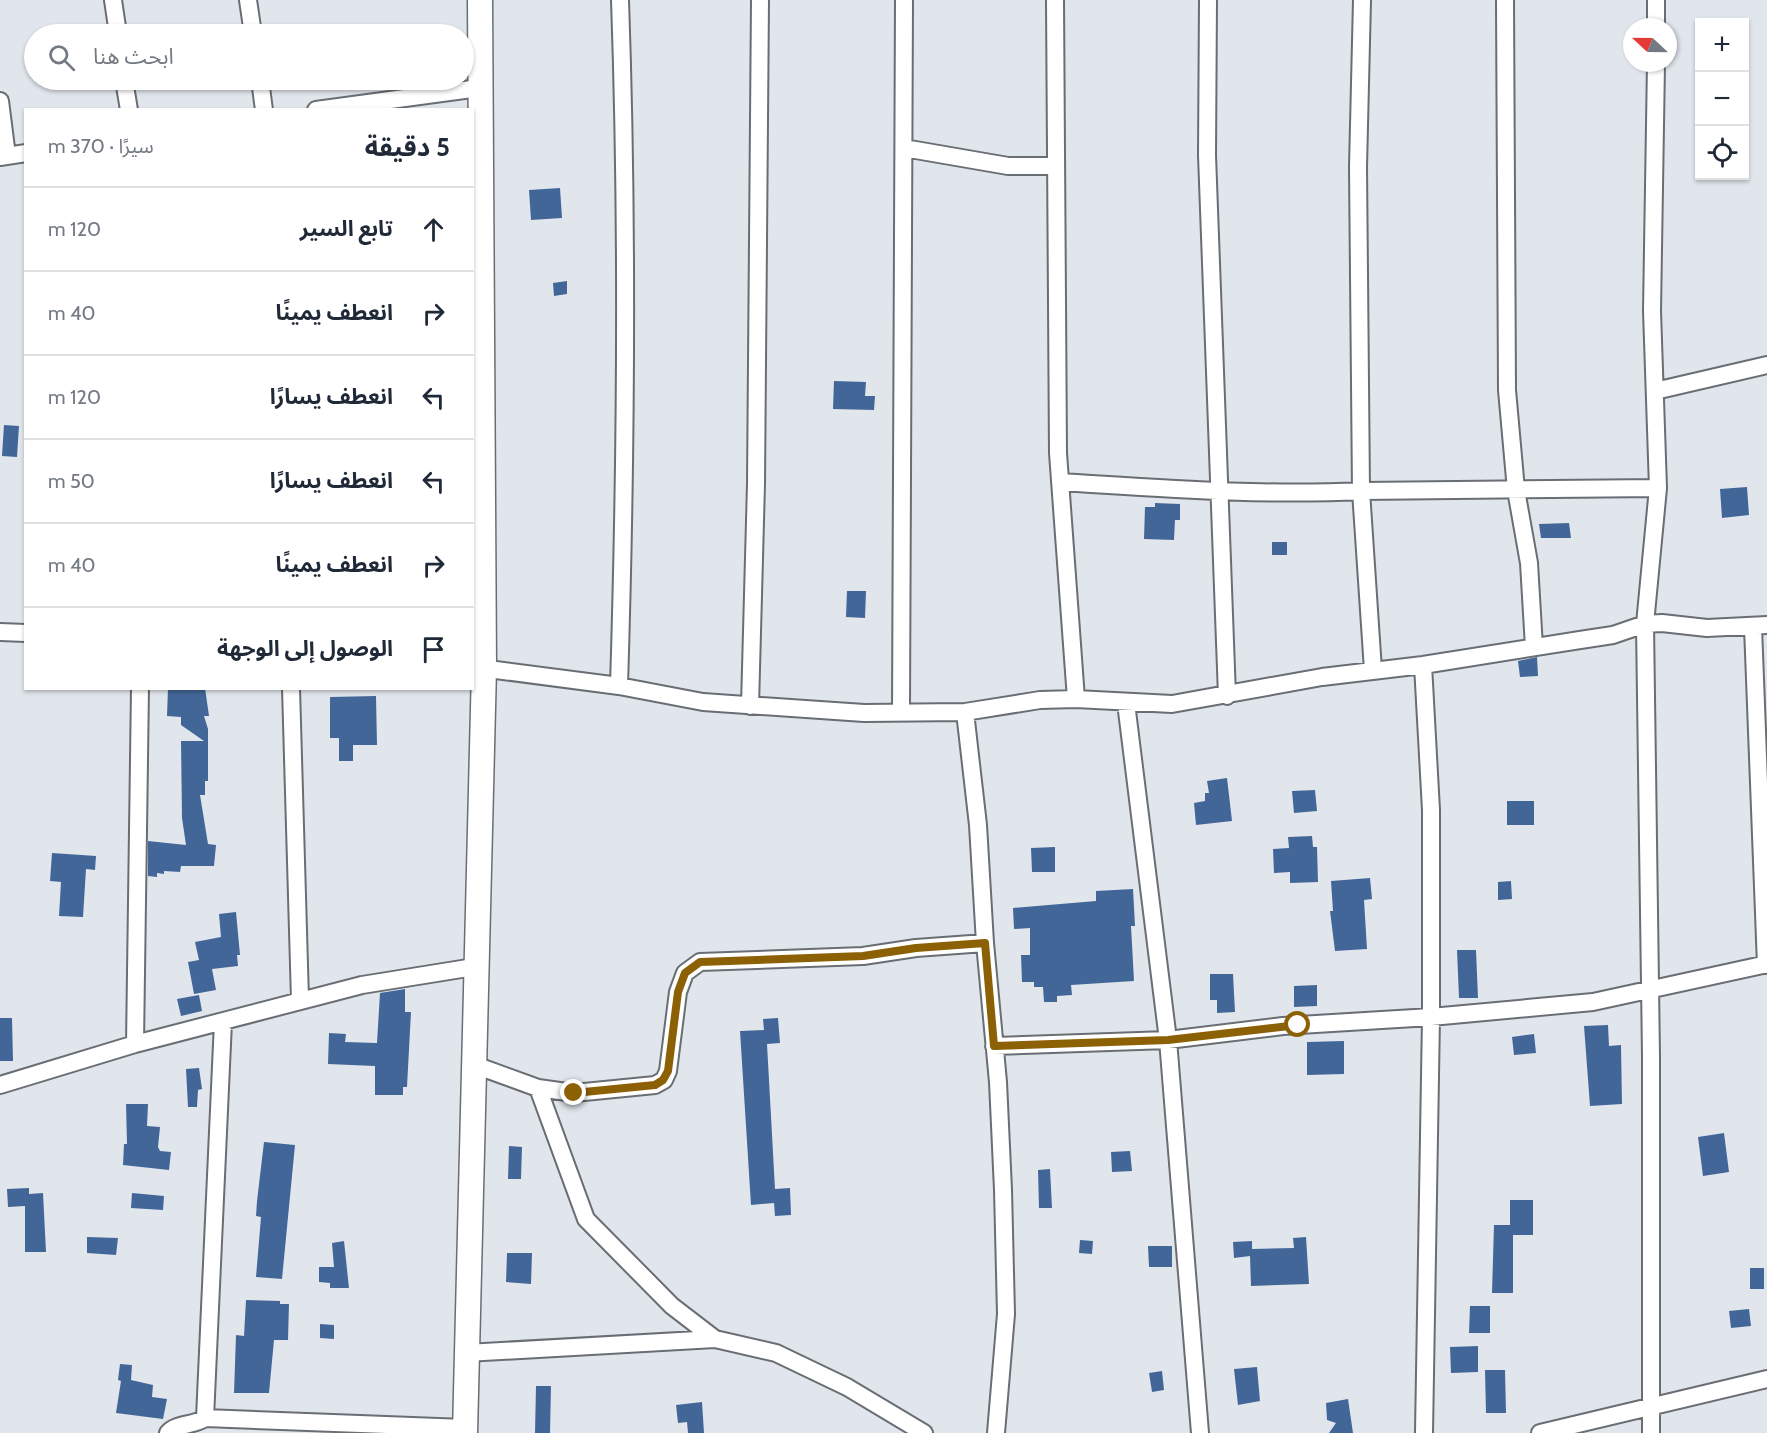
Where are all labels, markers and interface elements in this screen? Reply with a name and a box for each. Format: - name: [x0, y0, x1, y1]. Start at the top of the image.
- north arrow: [1623, 18, 1677, 72]
- map controls: [1695, 18, 1749, 180]
- button: +: [1695, 18, 1749, 72]
- search box: [24, 24, 474, 90]
- icon: search: [45, 41, 78, 74]
- text: ابحث هنا: [93, 43, 174, 70]
- button: −: [1695, 72, 1749, 126]
- button: locate: [1695, 126, 1749, 180]
- text: 5 دقيقة: [365, 131, 450, 163]
- text: سيرًا · 370 m: [48, 134, 154, 158]
- icon: ahead: [417, 213, 450, 246]
- text: تابع السير: [300, 215, 393, 242]
- text: 120 m: [48, 217, 101, 241]
- icon: right: [417, 297, 450, 330]
- text: انعطف يمينًا: [276, 299, 393, 326]
- text: 40 m: [48, 301, 96, 325]
- icon: left: [417, 381, 450, 414]
- text: انعطف يسارًا: [270, 383, 393, 410]
- text: 120 m: [48, 385, 101, 409]
- icon: left: [417, 465, 450, 498]
- text: انعطف يسارًا: [270, 467, 393, 494]
- text: 50 m: [48, 469, 95, 493]
- icon: right: [417, 549, 450, 582]
- text: انعطف يمينًا: [276, 551, 393, 578]
- text: 40 m: [48, 553, 96, 577]
- icon: arrive: [417, 633, 450, 666]
- text: الوصول إلى الوجهة: [217, 635, 393, 662]
- route start: [1284, 1011, 1310, 1037]
- route end: [560, 1079, 586, 1105]

